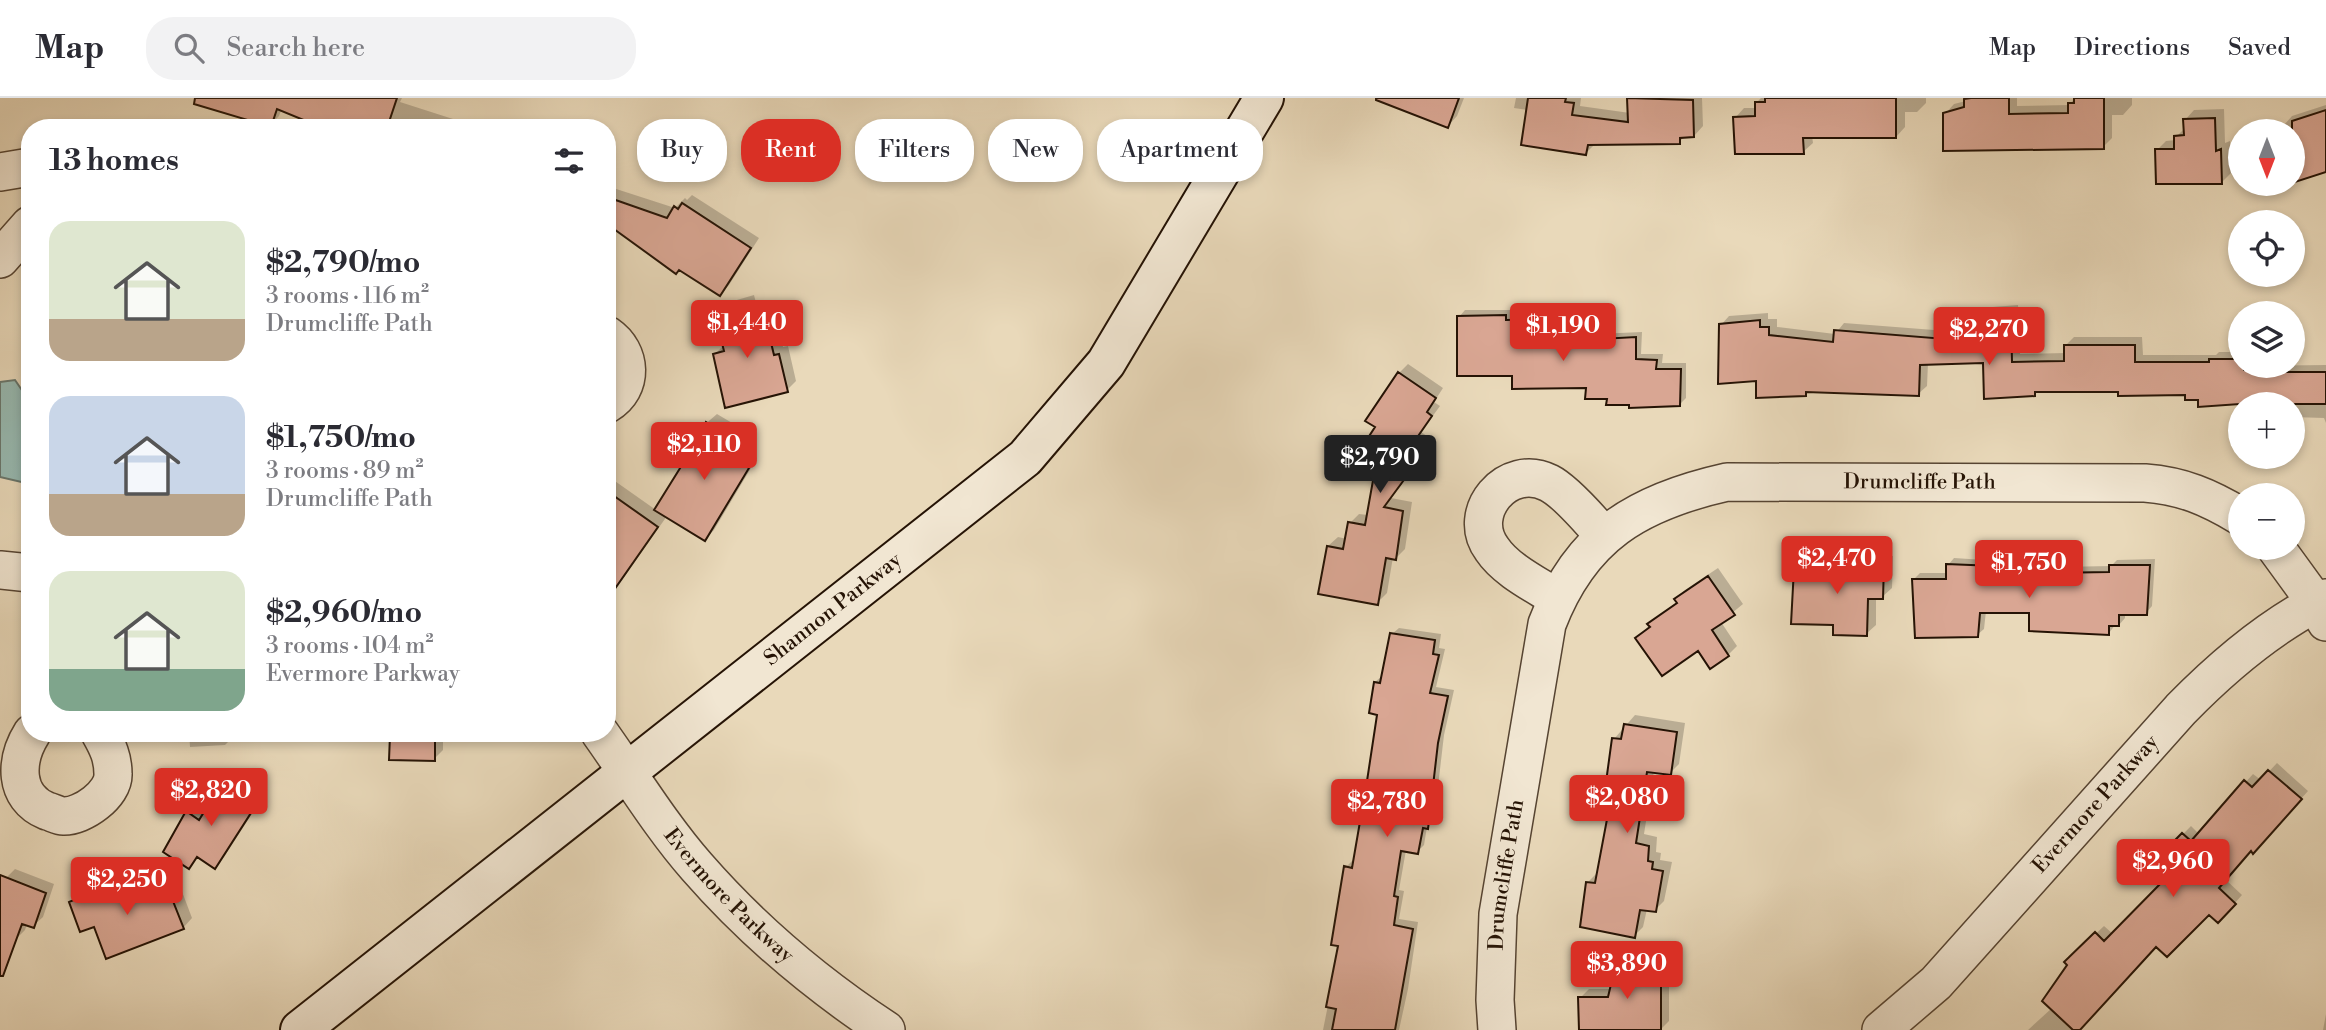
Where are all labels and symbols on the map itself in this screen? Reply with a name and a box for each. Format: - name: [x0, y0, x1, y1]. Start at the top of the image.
- north arrow: [2228, 119, 2305, 196]
- pin: $1,440: [690, 300, 804, 360]
- pin: $1,190: [1506, 303, 1620, 363]
- pin: $2,270: [1932, 308, 2046, 367]
- pin: $2,110: [647, 422, 761, 482]
- pin: $2,790: [1323, 436, 1437, 495]
- street label: Drumcliffe Path: [1843, 469, 1996, 496]
- pin: $2,470: [1780, 536, 1894, 596]
- pin: $1,750: [1972, 540, 2086, 600]
- street label: Shannon Parkway: [759, 547, 908, 672]
- street label: Evermore Parkway: [2027, 729, 2165, 879]
- pin: $2,820: [154, 768, 268, 828]
- pin: $2,080: [1570, 776, 1684, 835]
- pin: $2,780: [1330, 780, 1444, 839]
- street label: Drumcliffe Path: [1484, 797, 1530, 951]
- street label: Evermore Parkway: [658, 823, 799, 969]
- pin: $2,960: [2116, 840, 2230, 899]
- pin: $2,250: [70, 858, 184, 917]
- pin: $3,890: [1570, 942, 1684, 1001]

